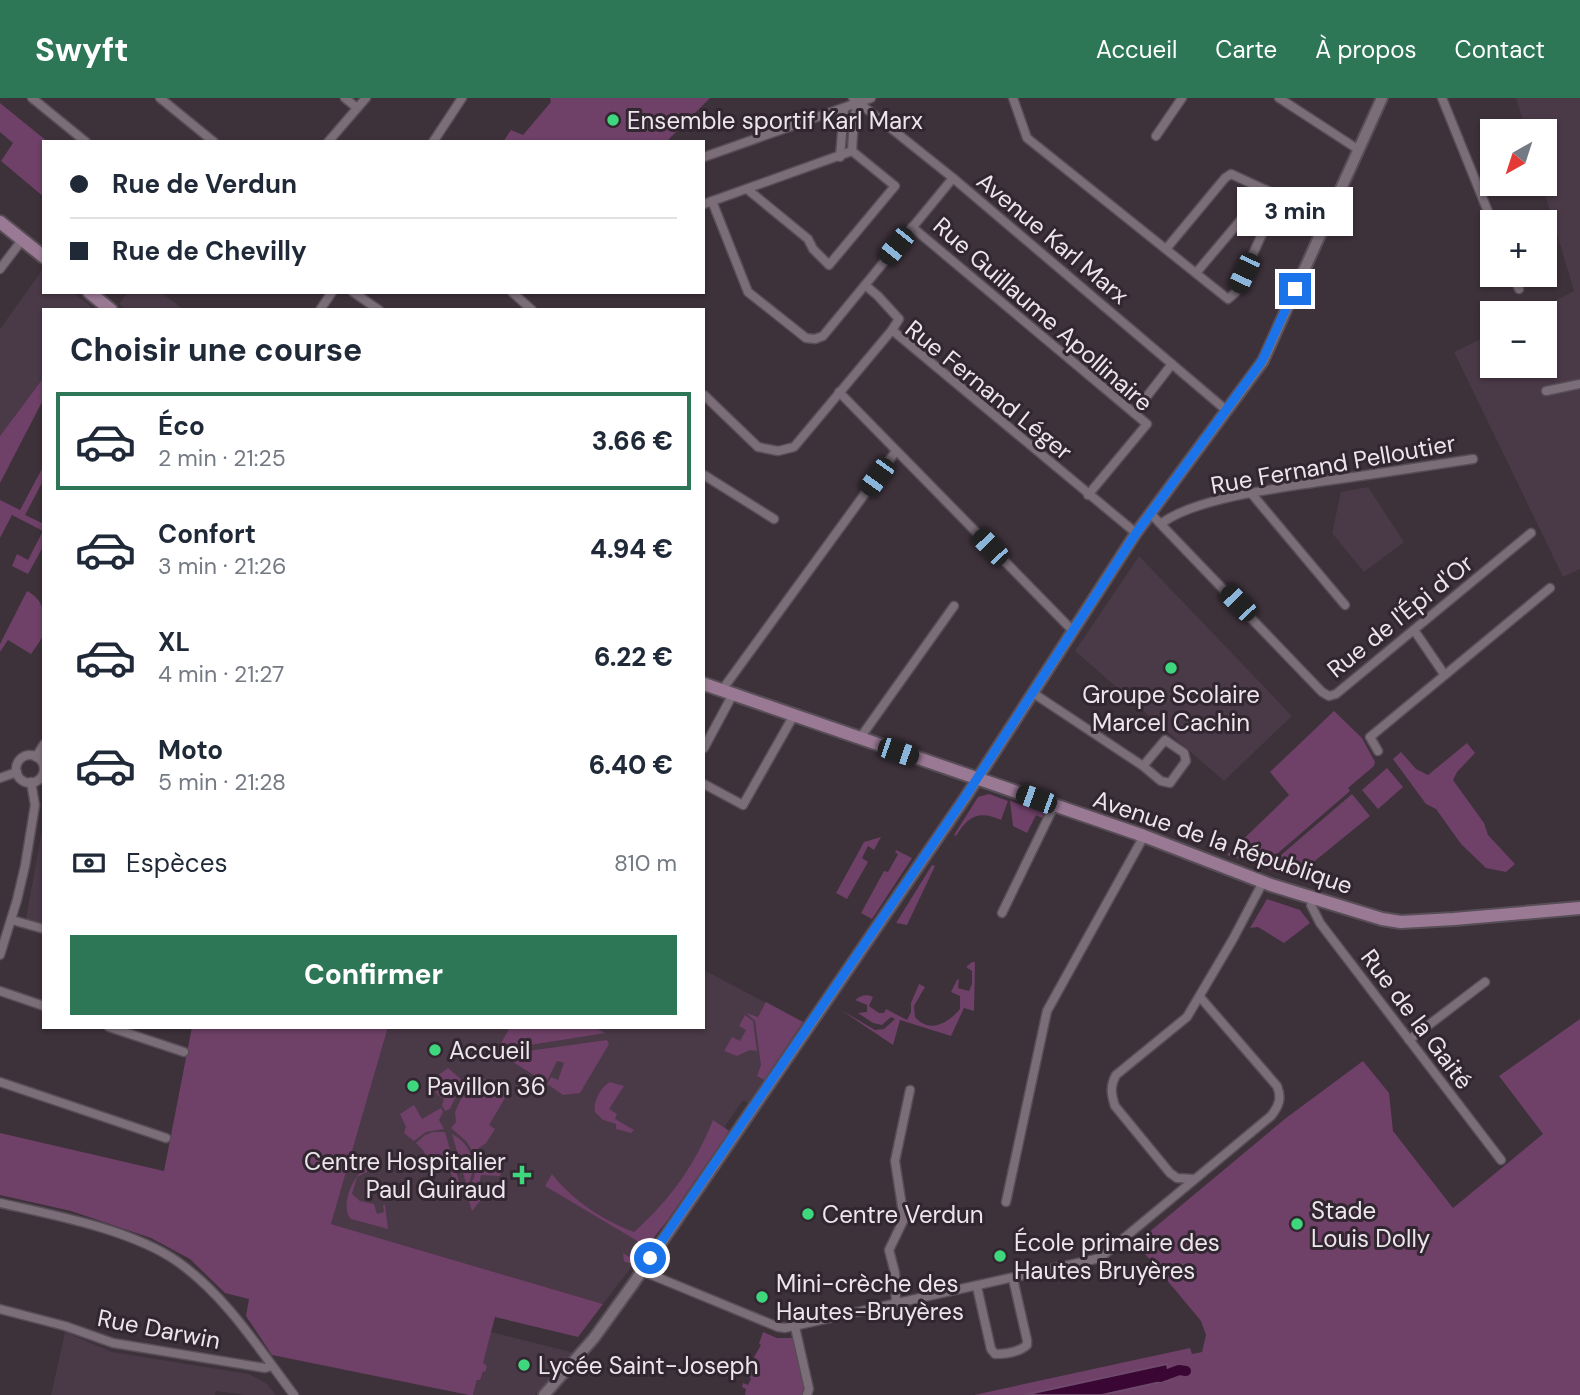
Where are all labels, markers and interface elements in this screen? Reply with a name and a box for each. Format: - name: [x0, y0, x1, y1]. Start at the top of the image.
- text: Swyft: [35, 28, 128, 71]
- text: Accueil: [1096, 34, 1177, 65]
- text: Carte: [1215, 34, 1277, 65]
- text: À propos: [1315, 34, 1417, 65]
- text: Contact: [1455, 34, 1545, 65]
- place label: Ensemble sportif Karl Marx: [627, 105, 923, 136]
- marker: Ensemble sportif Karl Marx: [605, 112, 621, 128]
- north arrow: [1480, 119, 1558, 196]
- map controls: [1480, 119, 1557, 378]
- street label: Avenue Karl Marx: [971, 165, 1135, 311]
- text: Rue de Verdun: [112, 167, 297, 201]
- callout: 3 min: [1237, 188, 1353, 236]
- text: 3 min: [1264, 196, 1326, 226]
- street label: Rue Guillaume Apollinaire: [927, 210, 1159, 418]
- button: +: [1480, 210, 1557, 287]
- car: [875, 223, 918, 269]
- text: Rue de Chevilly: [112, 234, 307, 268]
- car: [1226, 250, 1263, 296]
- route end: [1279, 273, 1311, 305]
- button: −: [1480, 301, 1557, 378]
- street label: Rue Fernand Léger: [899, 313, 1079, 467]
- text: Choisir une course: [70, 329, 362, 371]
- text: Éco: [158, 409, 205, 443]
- icon: car: [74, 410, 137, 473]
- text: 3.66 €: [592, 424, 673, 458]
- street label: Rue Fernand Pelloutier: [1208, 427, 1458, 501]
- text: 2 min · 21:25: [158, 443, 286, 473]
- car: [857, 454, 898, 500]
- text: Confort: [158, 517, 256, 551]
- icon: car: [74, 518, 137, 581]
- car: [968, 525, 1013, 569]
- text: 4.94 €: [590, 532, 673, 566]
- street label: Rue de l'Épi d'Or: [1321, 547, 1480, 684]
- text: 3 min · 21:26: [158, 551, 286, 581]
- car: [1216, 581, 1261, 625]
- text: XL: [158, 625, 190, 659]
- icon: car: [74, 626, 137, 689]
- text: 6.22 €: [594, 640, 673, 674]
- text: 4 min · 21:27: [158, 659, 284, 689]
- marker: Groupe Scolaire Marcel Cachin: [1163, 660, 1179, 676]
- place label: Groupe Scolaire Marcel Cachin: [1082, 679, 1260, 738]
- text: Moto: [158, 733, 223, 767]
- icon: car: [74, 734, 137, 797]
- car: [875, 735, 922, 769]
- text: 6.40 €: [589, 748, 673, 782]
- text: 5 min · 21:28: [158, 767, 286, 797]
- car: [1013, 782, 1060, 816]
- street label: Avenue de la République: [1089, 783, 1357, 901]
- icon: cash: [70, 844, 108, 882]
- text: Espèces: [126, 846, 227, 880]
- text: 810 m: [614, 848, 677, 878]
- button: Confirmer: [70, 935, 677, 1015]
- street label: Rue de la Gaité: [1354, 943, 1480, 1095]
- place label: Accueil: [449, 1035, 530, 1066]
- marker: Accueil: [427, 1042, 443, 1058]
- place label: Pavillon 36: [427, 1071, 546, 1102]
- marker: Pavillon 36: [405, 1078, 421, 1094]
- place label: Centre Hospitalier Paul Guiraud: [304, 1146, 506, 1205]
- marker: Centre Hospitalier Paul Guiraud: [512, 1165, 532, 1185]
- place label: Stade Louis Dolly: [1311, 1195, 1430, 1254]
- place label: Centre Verdun: [822, 1199, 984, 1230]
- marker: Centre Verdun: [800, 1206, 816, 1222]
- marker: Stade Louis Dolly: [1289, 1216, 1305, 1232]
- place label: École primaire des Hautes Bruyères: [1014, 1227, 1220, 1286]
- route start: [634, 1242, 666, 1274]
- marker: École primaire des Hautes Bruyères: [992, 1248, 1008, 1264]
- place label: Mini-crèche des Hautes-Bruyères: [776, 1268, 964, 1327]
- marker: Mini-crèche des Hautes-Bruyères: [754, 1289, 770, 1305]
- street label: Rue Darwin: [95, 1302, 223, 1356]
- place label: Lycée Saint-Joseph: [538, 1350, 758, 1381]
- marker: Lycée Saint-Joseph: [516, 1357, 532, 1373]

